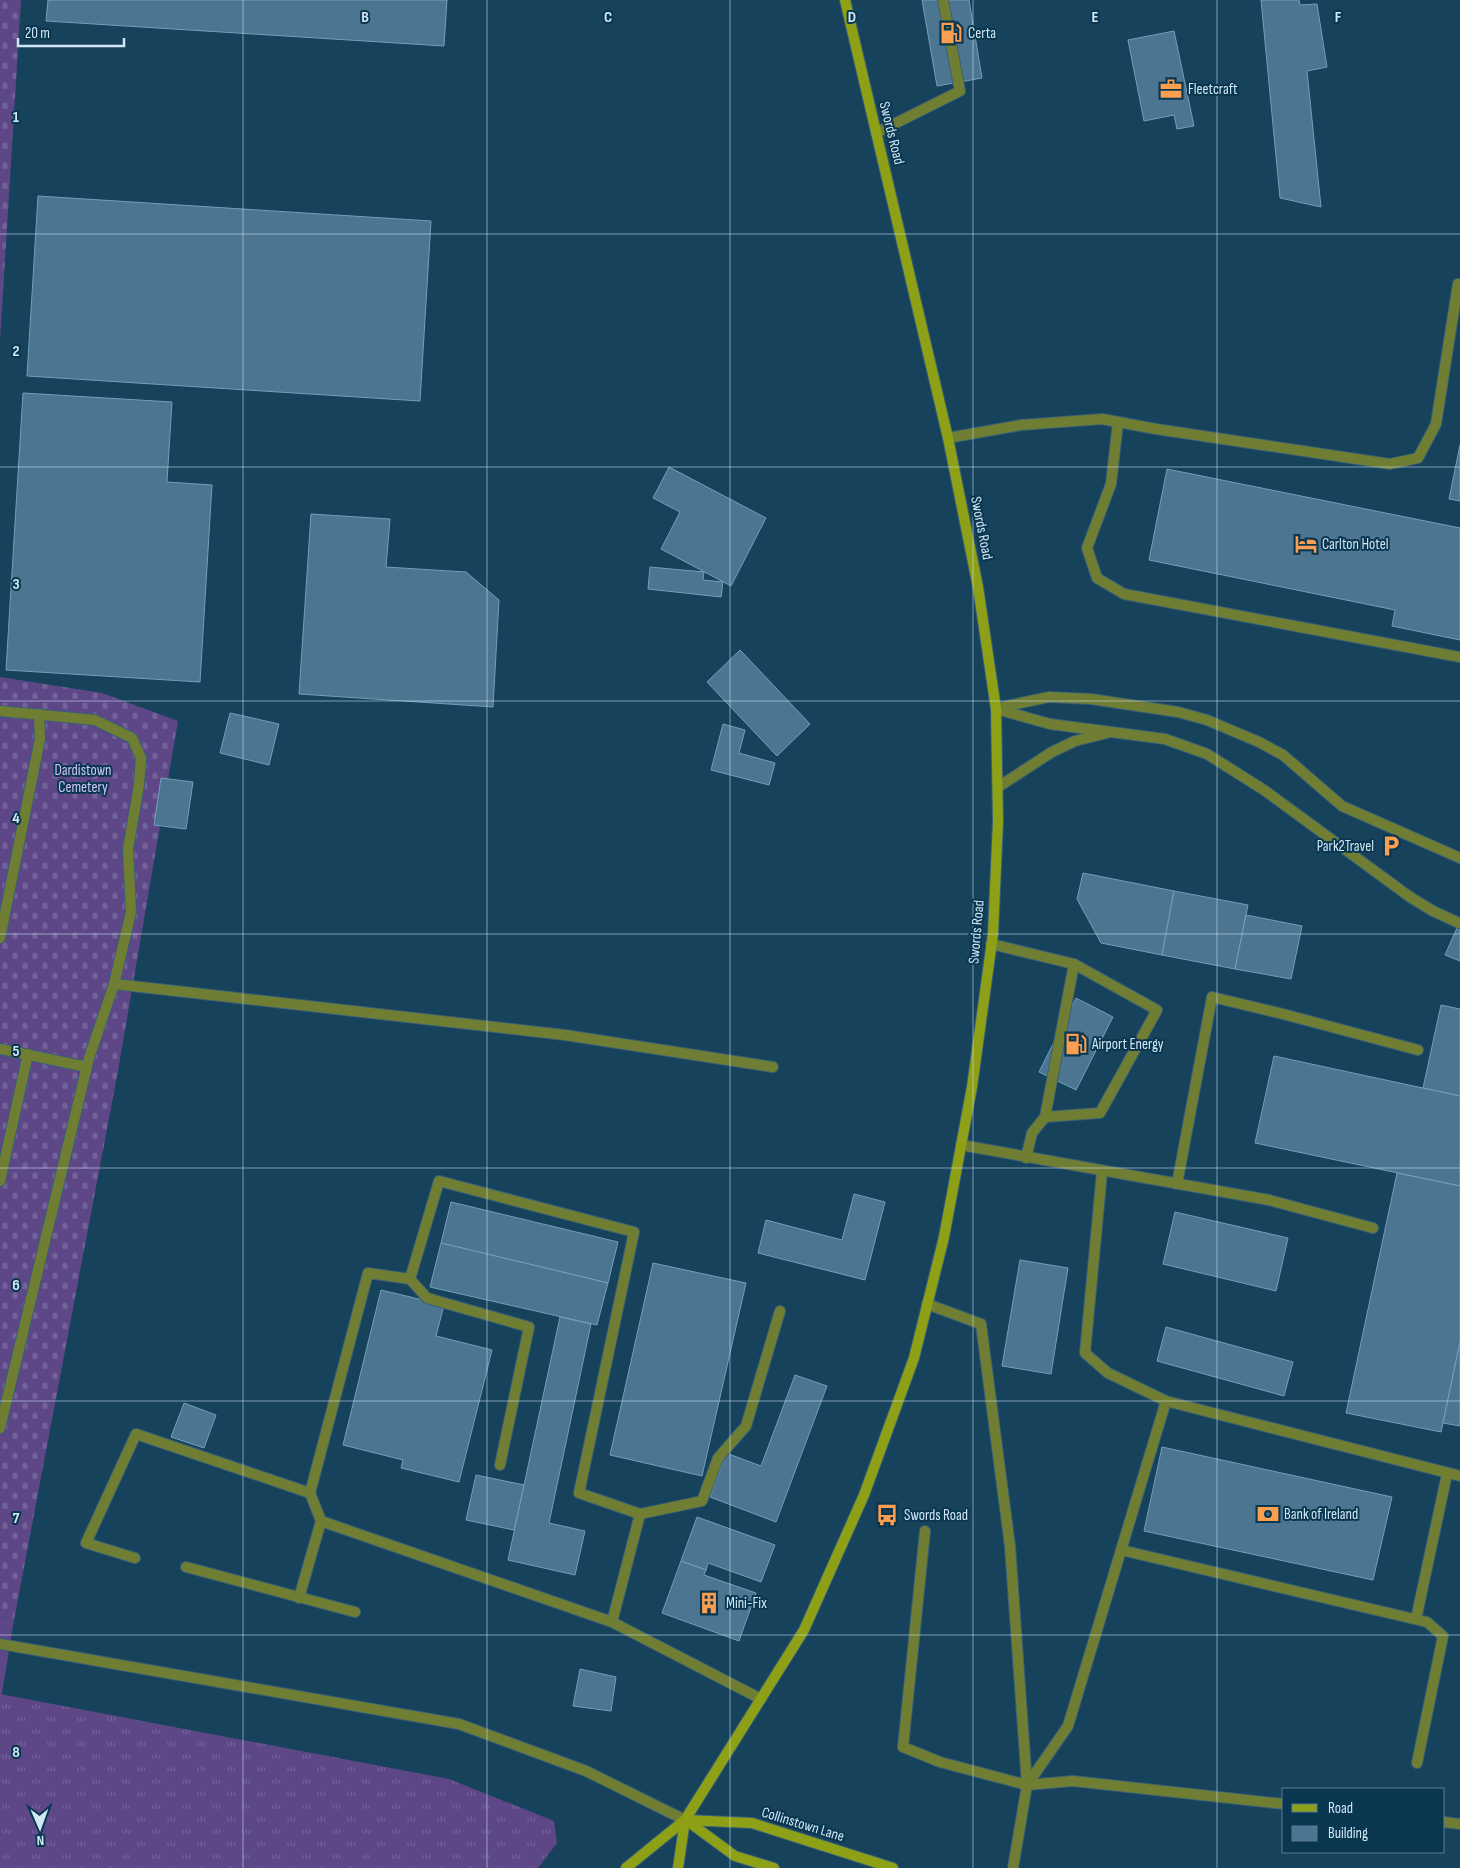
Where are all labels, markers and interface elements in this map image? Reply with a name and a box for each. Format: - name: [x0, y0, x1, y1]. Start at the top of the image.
- text: B: [361, 8, 369, 27]
- text: C: [604, 8, 612, 27]
- text: D: [848, 8, 856, 27]
- text: E: [1092, 8, 1099, 27]
- text: F: [1335, 8, 1342, 27]
- scale bar: [18, 15, 124, 47]
- fuel station icon: Certa: [938, 20, 964, 46]
- text: 20 m: [25, 24, 50, 43]
- place label: Certa: [968, 24, 996, 43]
- office icon: Fleetcraft: [1158, 76, 1184, 102]
- place label: Fleetcraft: [1188, 80, 1238, 99]
- street label: Swords Road: [875, 100, 908, 167]
- text: 1: [13, 108, 20, 127]
- text: 2: [12, 342, 20, 361]
- street label: Swords Road: [966, 495, 997, 561]
- hotel icon: Carlton Hotel: [1293, 531, 1319, 557]
- place label: Carlton Hotel: [1322, 535, 1389, 554]
- text: 3: [12, 575, 20, 594]
- park label: Dardistown Cemetery: [54, 761, 112, 797]
- text: 4: [12, 809, 20, 828]
- parking icon: Park2Travel: [1378, 833, 1404, 859]
- place label: Park2Travel: [1317, 837, 1374, 856]
- street label: Swords Road: [964, 899, 989, 965]
- fuel station icon: Airport Energy: [1063, 1031, 1089, 1057]
- place label: Airport Energy: [1091, 1035, 1164, 1054]
- text: 5: [12, 1042, 20, 1061]
- text: 6: [12, 1276, 20, 1295]
- bank icon: Bank of Ireland: [1255, 1501, 1281, 1527]
- bus stop icon: Swords Road: [874, 1502, 900, 1528]
- place label: Bank of Ireland: [1284, 1505, 1358, 1524]
- place label: Swords Road: [904, 1506, 968, 1525]
- text: 7: [13, 1509, 20, 1528]
- building icon: Mini-Fix: [696, 1590, 722, 1616]
- place label: Mini-Fix: [726, 1594, 767, 1613]
- text: 8: [12, 1743, 20, 1762]
- legend: [1282, 1788, 1445, 1853]
- text: Road: [1328, 1799, 1353, 1818]
- north arrow: [15, 1803, 65, 1853]
- street label: Collinstown Lane: [759, 1803, 847, 1846]
- text: Building: [1328, 1824, 1368, 1843]
- text: N: [36, 1832, 44, 1849]

